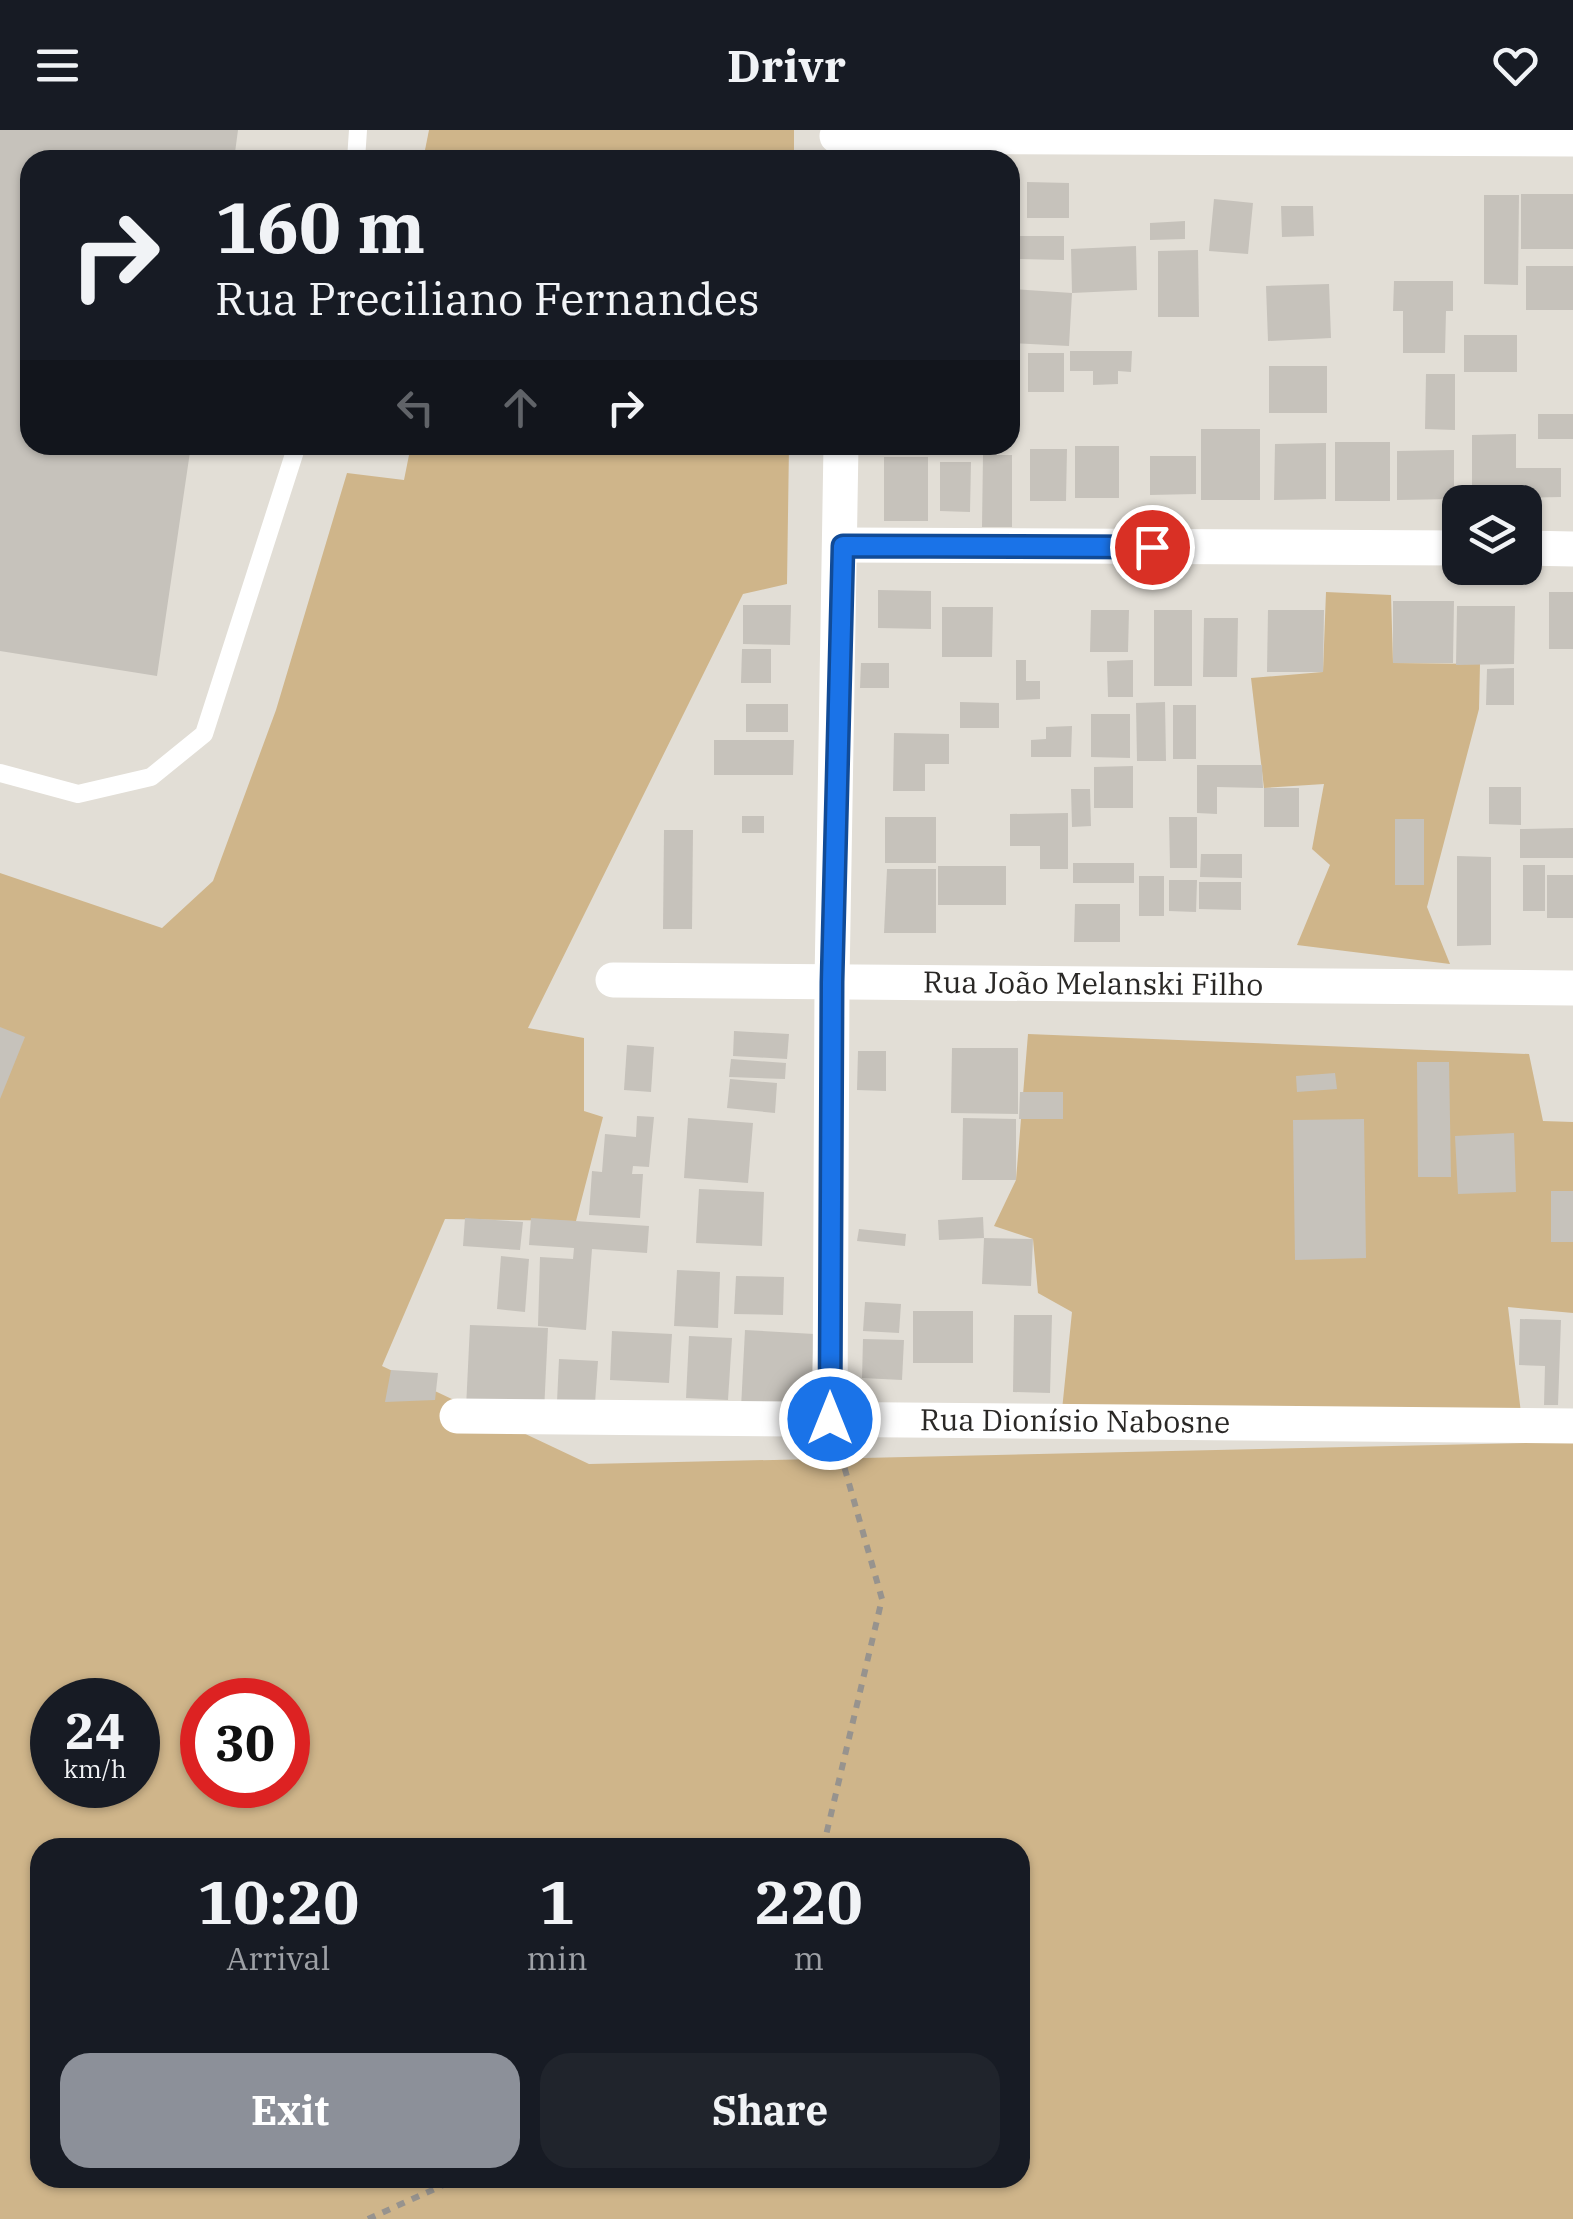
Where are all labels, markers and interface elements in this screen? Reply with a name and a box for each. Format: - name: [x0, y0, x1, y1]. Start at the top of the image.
- text: Drivr: [727, 36, 846, 94]
- icon: menu: [30, 38, 85, 93]
- icon: heart: [1488, 38, 1543, 93]
- text: 160 m: [215, 181, 425, 272]
- icon: right: [50, 190, 180, 320]
- text: Rua Preciliano Fernandes: [215, 269, 760, 327]
- icon: left: [388, 380, 443, 435]
- icon: ahead: [493, 380, 548, 435]
- icon: right: [598, 380, 653, 435]
- map controls: [1442, 485, 1542, 585]
- button: layers: [1442, 485, 1542, 585]
- pin: [1110, 505, 1195, 590]
- icon: arrive: [1125, 520, 1180, 575]
- street label: Rua João Melanski Filho: [923, 962, 1263, 1003]
- position arrow: [778, 1367, 882, 1471]
- street label: Rua Dionísio Nabosne: [920, 1399, 1230, 1441]
- speed limit sign: 30: [180, 1678, 310, 1808]
- text: 24: [65, 1698, 125, 1763]
- text: km/h: [63, 1752, 127, 1785]
- text: 10:20: [197, 1862, 359, 1941]
- text: 1: [539, 1862, 575, 1941]
- text: 220: [755, 1862, 863, 1941]
- text: Arrival: [226, 1937, 330, 1979]
- text: min: [527, 1937, 588, 1979]
- text: m: [794, 1937, 824, 1979]
- button: Exit: [60, 2053, 520, 2168]
- button: Share: [540, 2053, 1000, 2168]

